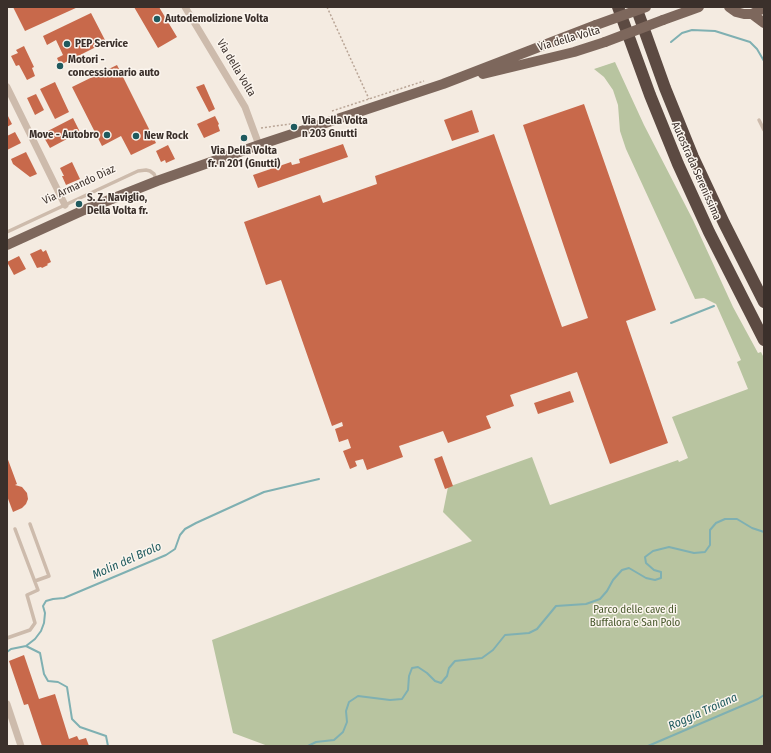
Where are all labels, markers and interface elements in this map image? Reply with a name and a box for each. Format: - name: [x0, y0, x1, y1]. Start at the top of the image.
- place label: Autodemolizione Volta: [165, 12, 268, 26]
- marker: Autodemolizione Volta: [152, 14, 162, 24]
- street label: Via della Volta: [536, 24, 602, 54]
- place label: PEP Service: [75, 37, 128, 51]
- street label: Via della Volta: [214, 37, 258, 99]
- marker: PEP Service: [62, 39, 72, 49]
- place label: Motori - concessionario auto: [68, 53, 160, 79]
- marker: Motori - concessionario auto: [55, 61, 65, 71]
- place label: Via Della Volta n 203 Gnutti: [302, 114, 368, 140]
- street label: Autostrada Serenissima: [668, 120, 724, 222]
- marker: Via Della Volta n 203 Gnutti: [289, 122, 299, 132]
- place label: Move - Autobro: [29, 128, 99, 142]
- place label: New Rock: [144, 129, 188, 143]
- marker: Move - Autobro: [102, 130, 112, 140]
- marker: New Rock: [131, 131, 141, 141]
- marker: Via Della Volta fr. n 201 (Gnutti): [239, 133, 249, 143]
- place label: Via Della Volta fr. n 201 (Gnutti): [208, 144, 280, 170]
- street label: Via Armando Diaz: [41, 162, 117, 208]
- place label: S. Z. Naviglio, Della Volta fr.: [87, 191, 148, 217]
- marker: S. Z. Naviglio, Della Volta fr.: [74, 199, 84, 209]
- water label: Molin del Brolo: [90, 539, 164, 583]
- park label: Parco delle cave di Buffalora e San Polo: [590, 603, 680, 629]
- water label: Roggia Troiana: [666, 690, 740, 734]

